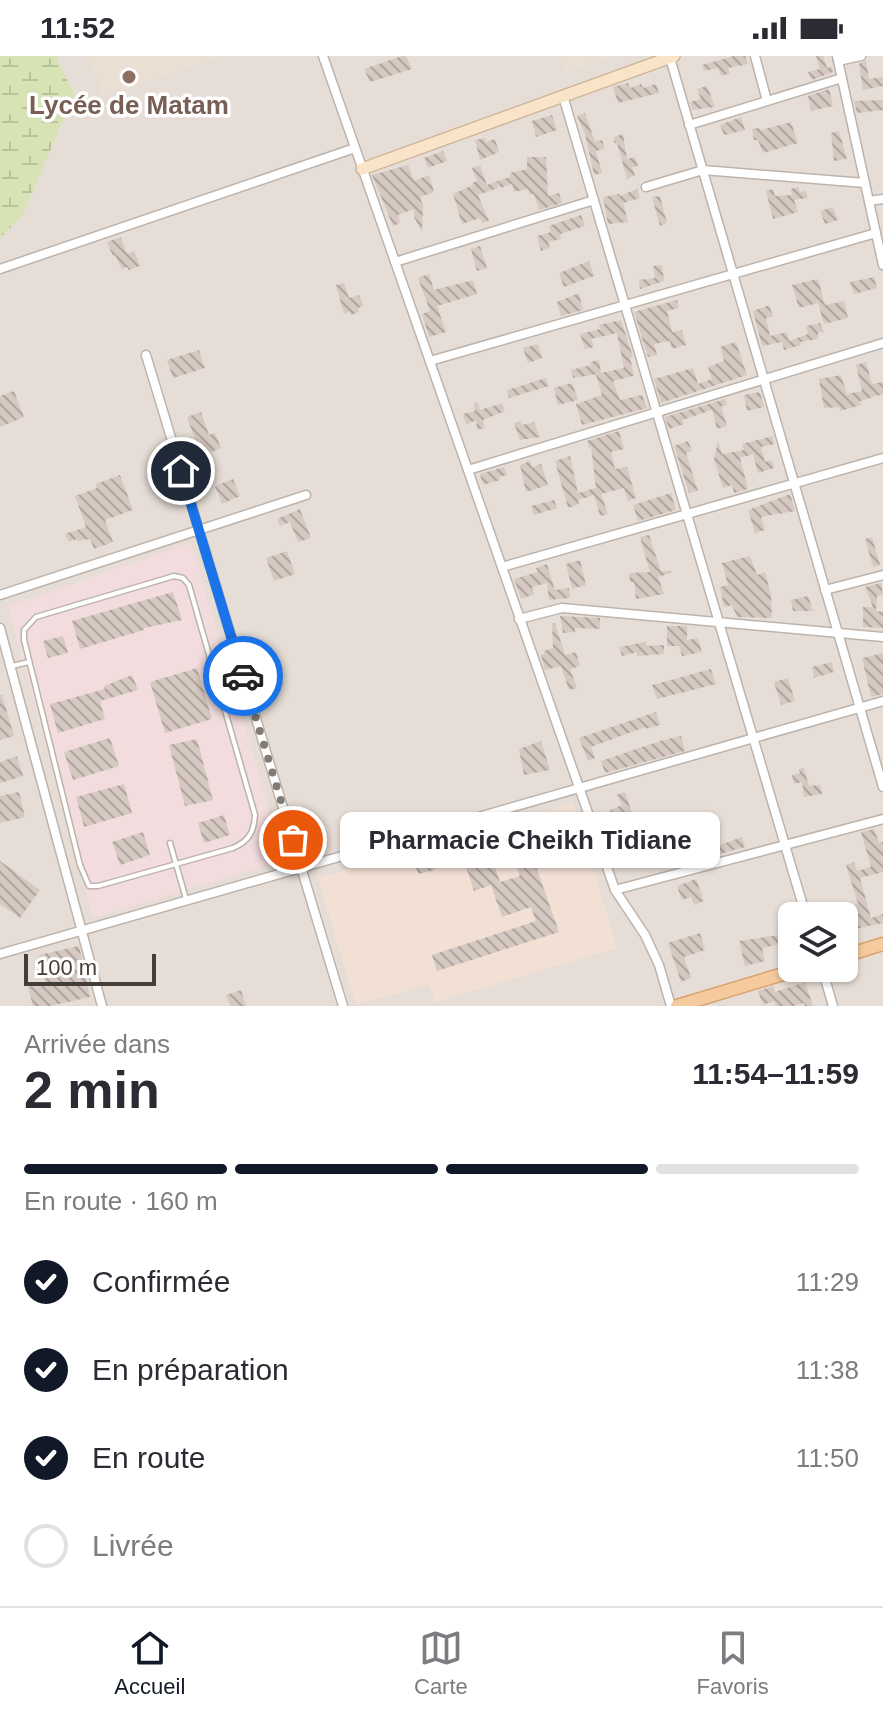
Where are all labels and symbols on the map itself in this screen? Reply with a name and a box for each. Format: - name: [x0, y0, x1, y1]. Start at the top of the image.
- marker: Lycée de Matam: [120, 68, 138, 86]
- place label: Lycée de Matam: [29, 90, 229, 120]
- pin: [147, 437, 215, 505]
- courier: [203, 636, 283, 716]
- pin: [259, 806, 327, 874]
- callout: Pharmacie Cheikh Tidiane: [341, 812, 721, 868]
- scale bar: [24, 950, 156, 986]

